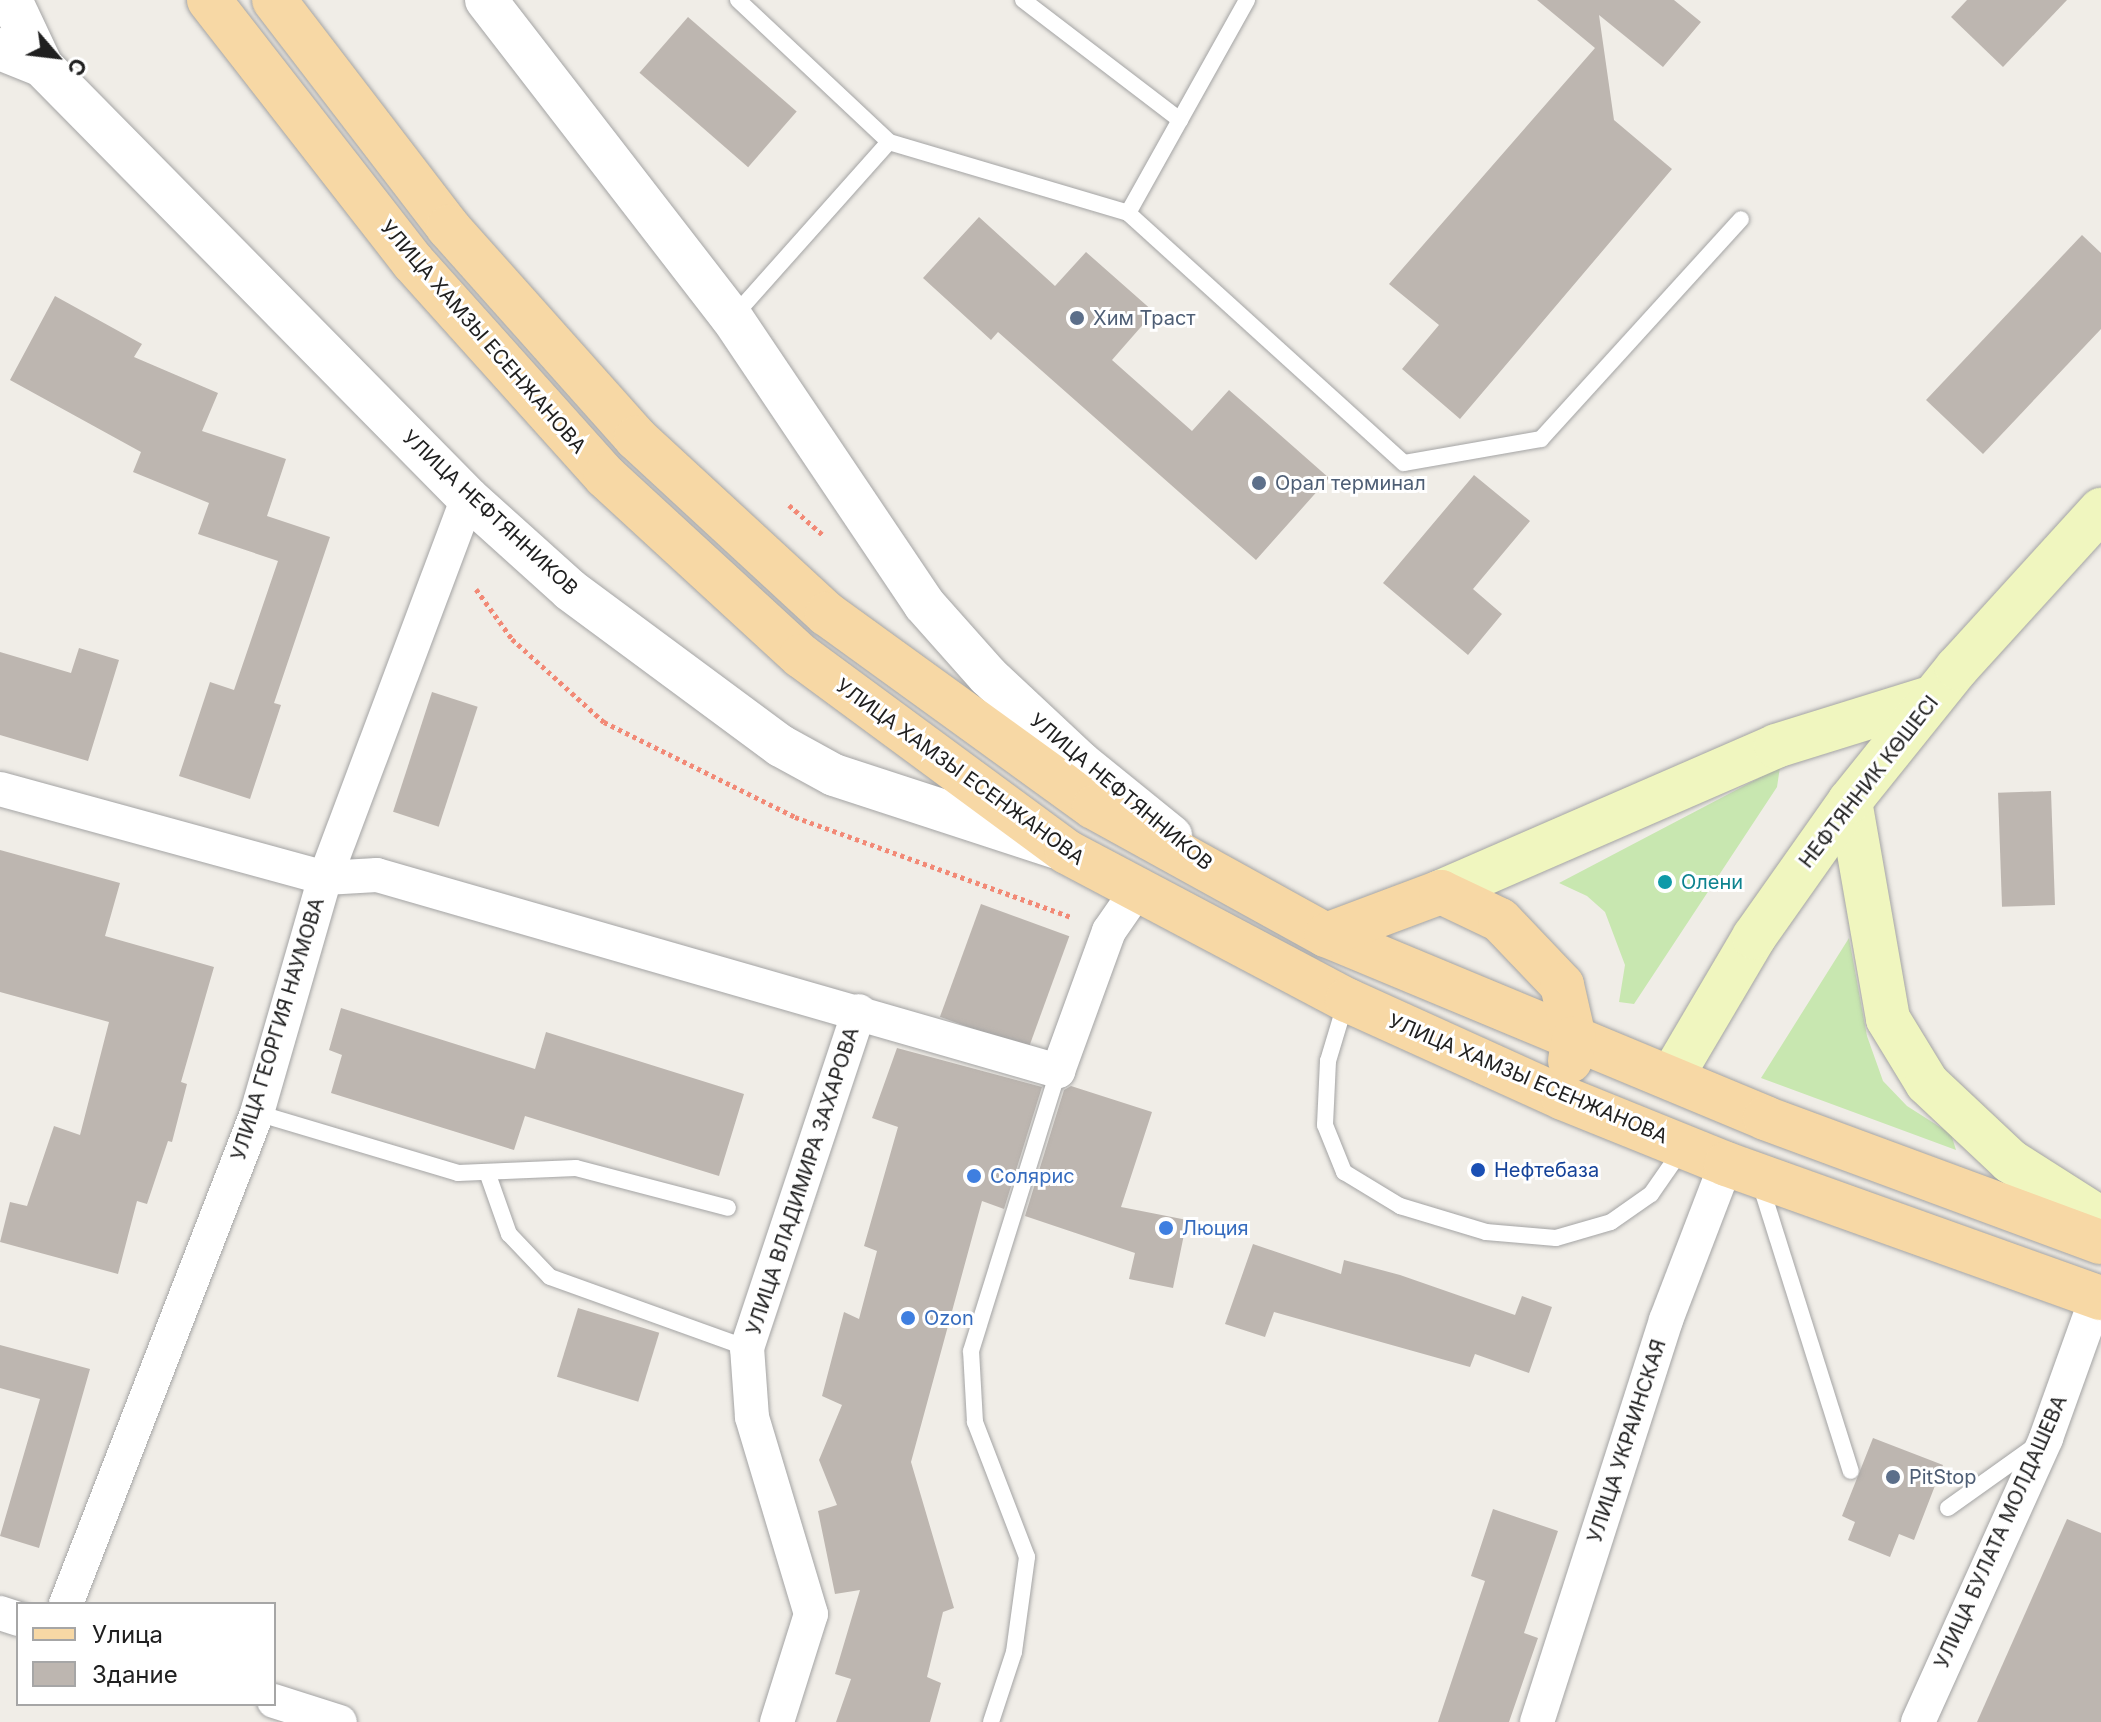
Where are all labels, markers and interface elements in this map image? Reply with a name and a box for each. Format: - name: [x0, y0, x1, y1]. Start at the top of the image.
- north arrow: [16, 16, 96, 96]
- text: С: [62, 54, 92, 81]
- street label: УЛИЦА ХАМЗЫ ЕСЕНЖАНОВА: [375, 215, 591, 459]
- place label: Хим Траст: [1093, 306, 1196, 330]
- marker: Хим Траст: [1068, 309, 1086, 327]
- street label: УЛИЦА НЕФТЯННИКОВ: [397, 425, 583, 601]
- place label: Орал терминал: [1275, 471, 1426, 495]
- marker: Орал терминал: [1250, 474, 1268, 492]
- street label: УЛИЦА ХАМЗЫ ЕСЕНЖАНОВА: [831, 674, 1089, 870]
- street label: НЕФТЯННИК КӨШЕСІ: [1794, 691, 1944, 873]
- street label: УЛИЦА НЕФТЯННИКОВ: [1025, 709, 1217, 875]
- place label: Олени: [1681, 870, 1743, 894]
- marker: Олени: [1656, 873, 1674, 891]
- street label: УЛИЦА ГЕОРГИЯ НАУМОВА: [227, 895, 329, 1163]
- street label: УЛИЦА ХАМЗЫ ЕСЕНЖАНОВА: [1385, 1009, 1671, 1149]
- street label: УЛИЦА ВЛАДИМИРА ЗАХАРОВА: [742, 1024, 864, 1338]
- place label: Нефтебаза: [1494, 1158, 1599, 1182]
- marker: Нефтебаза: [1469, 1161, 1487, 1179]
- place label: Солярис: [990, 1164, 1075, 1188]
- marker: Солярис: [965, 1167, 983, 1185]
- place label: Люция: [1182, 1216, 1249, 1240]
- marker: Люция: [1157, 1219, 1175, 1237]
- place label: Ozon: [924, 1306, 974, 1330]
- marker: Ozon: [899, 1309, 917, 1327]
- street label: УЛИЦА УКРАИНСКАЯ: [1583, 1336, 1671, 1546]
- street label: УЛИЦА БУЛАТА МОЛДАШЕВА: [1930, 1392, 2072, 1672]
- place label: PitStop: [1909, 1465, 1977, 1489]
- marker: PitStop: [1884, 1468, 1902, 1486]
- legend: [16, 1602, 276, 1706]
- text: Улица: [92, 1620, 163, 1649]
- text: Здание: [92, 1660, 178, 1689]

